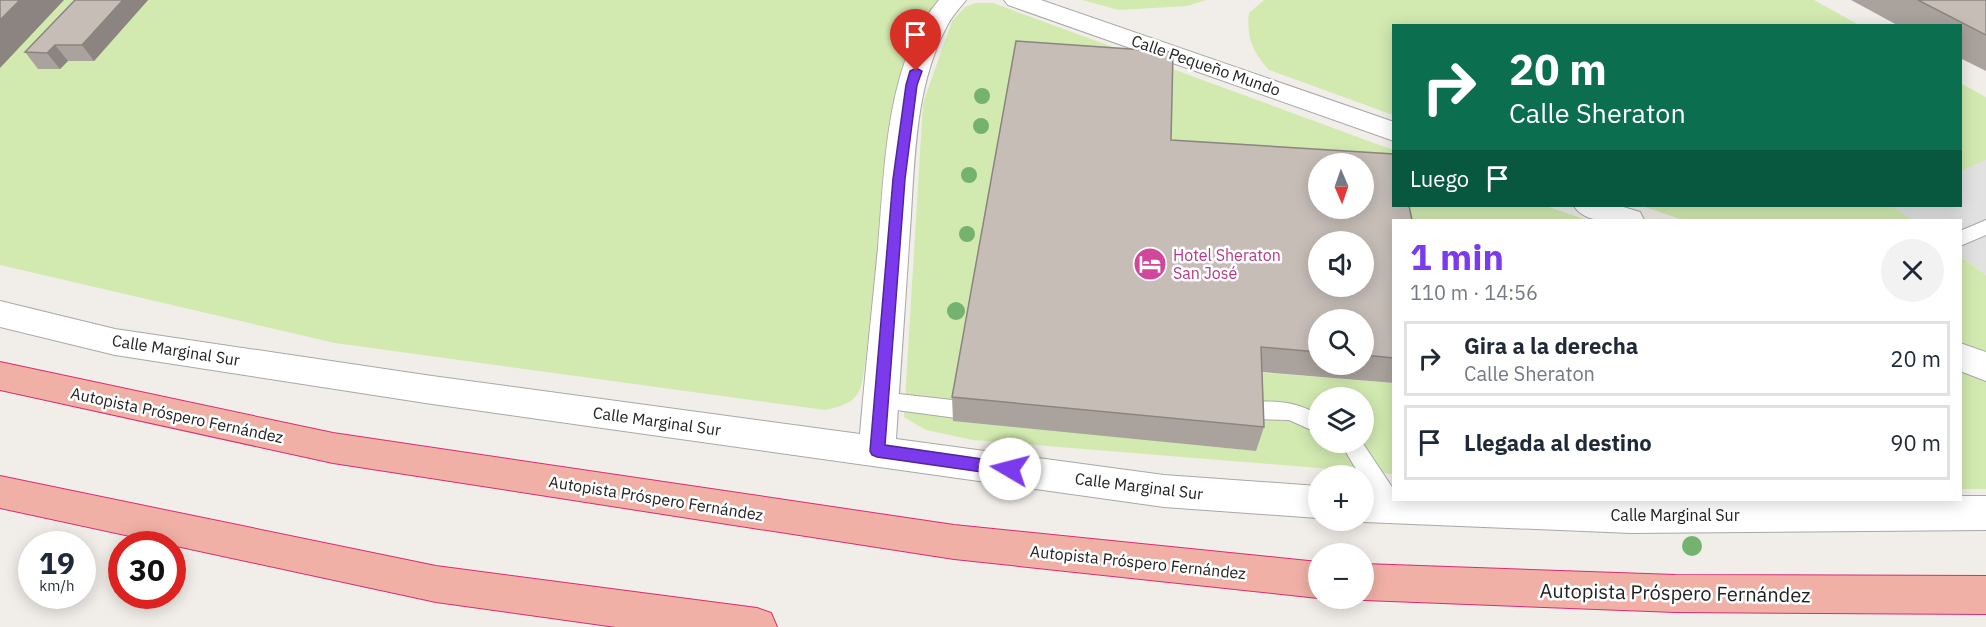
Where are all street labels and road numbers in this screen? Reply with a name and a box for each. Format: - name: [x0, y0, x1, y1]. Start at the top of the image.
- street label: Calle Pequeño Mundo: [1129, 30, 1283, 100]
- street label: Calle Marginal Sur: [111, 330, 241, 370]
- street label: Autopista Próspero Fernández: [69, 383, 285, 447]
- street label: Calle Marginal Sur: [592, 402, 722, 440]
- street label: Calle Marginal Sur: [1074, 468, 1204, 504]
- street label: Autopista Próspero Fernández: [547, 471, 765, 525]
- street label: Calle Marginal Sur: [1610, 505, 1740, 525]
- street label: Autopista Próspero Fernández: [1029, 541, 1247, 583]
- street label: Autopista Próspero Fernández: [1539, 577, 1811, 608]

